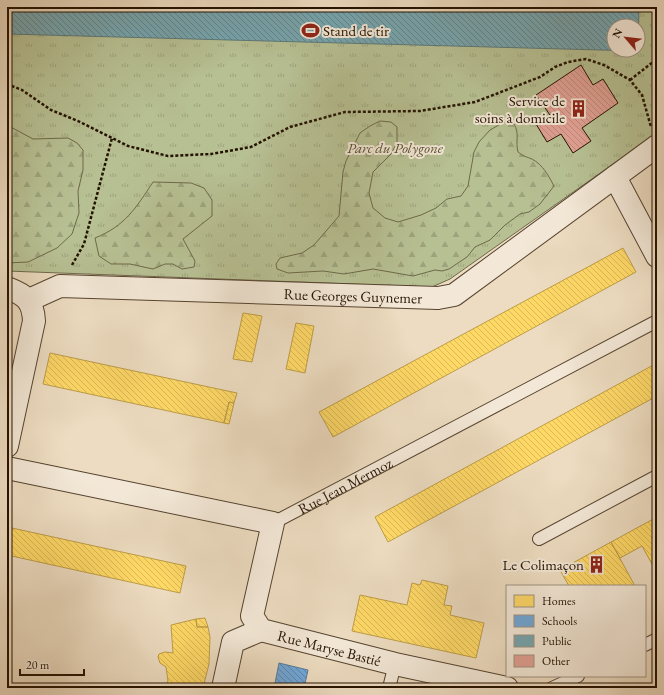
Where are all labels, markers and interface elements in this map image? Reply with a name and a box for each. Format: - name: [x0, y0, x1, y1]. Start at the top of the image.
- north arrow: [606, 18, 646, 58]
- sports icon: Stand de tir: [300, 20, 320, 40]
- place label: Stand de tir: [323, 21, 389, 40]
- text: N: [609, 26, 625, 41]
- place label: Service de soins à domicile: [475, 91, 565, 127]
- building icon: Service de soins à domicile: [568, 99, 588, 119]
- park label: Parc du Polygone: [347, 138, 444, 157]
- street label: Rue Georges Guynemer: [283, 284, 422, 307]
- street label: Rue Jean Mermoz: [294, 453, 395, 518]
- building icon: Le Colimaçon: [587, 554, 607, 574]
- place label: Le Colimaçon: [502, 555, 584, 574]
- legend: [506, 585, 646, 677]
- text: Homes: [542, 593, 576, 609]
- text: Schools: [542, 613, 577, 629]
- street label: Rue Maryse Bastié: [276, 625, 383, 670]
- text: Public: [542, 633, 572, 649]
- scale bar: [20, 651, 84, 677]
- text: Other: [542, 653, 570, 669]
- text: 20 m: [26, 657, 50, 673]

